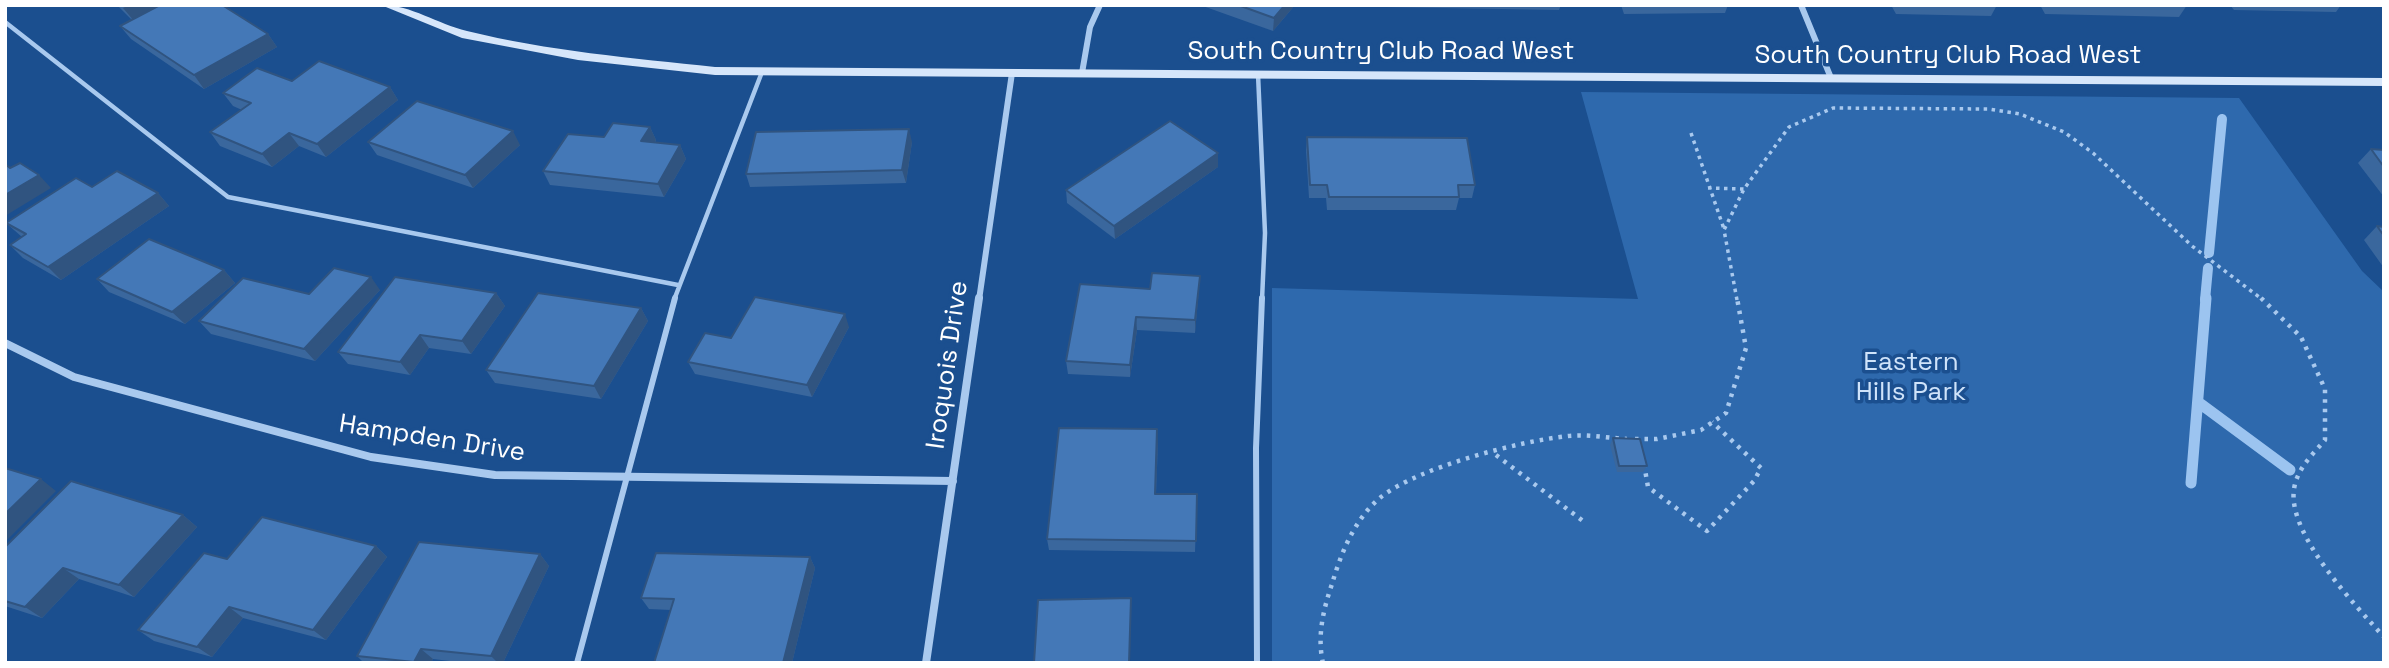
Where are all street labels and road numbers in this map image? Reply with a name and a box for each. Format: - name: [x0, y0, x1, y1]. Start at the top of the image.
- street label: South Country Club Road West: [1187, 36, 1575, 68]
- street label: South Country Club Road West: [1754, 40, 2142, 72]
- street label: Iroquois Drive: [921, 279, 975, 451]
- street label: Hampden Drive: [337, 409, 527, 469]

